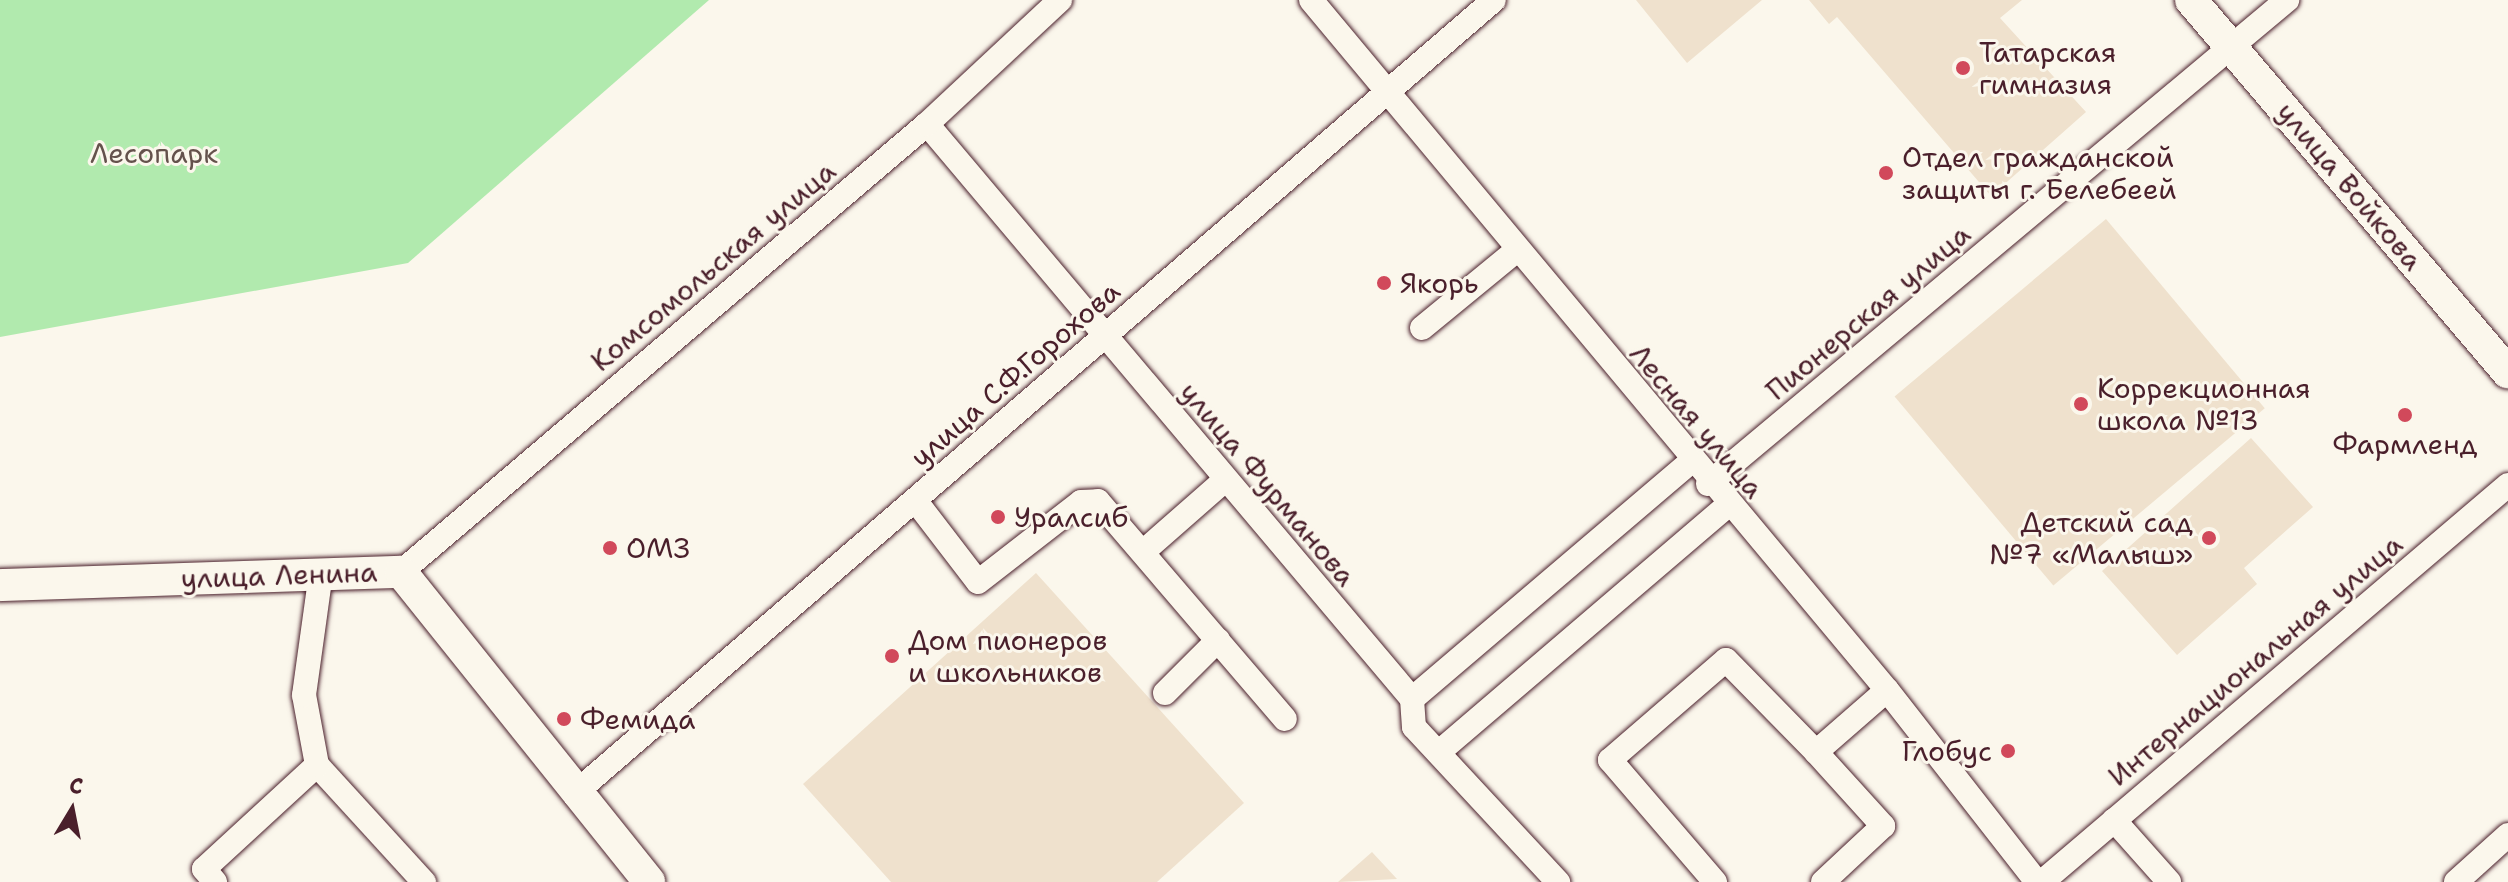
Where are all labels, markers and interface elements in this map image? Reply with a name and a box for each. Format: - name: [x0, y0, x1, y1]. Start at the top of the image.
- place label: Татарская гимназия: [1979, 35, 2116, 101]
- marker: Татарская гимназия: [1954, 59, 1972, 77]
- street label: улица Войкова: [2270, 95, 2430, 277]
- park label: Лесопарк: [90, 136, 218, 170]
- place label: Отдел гражданской защиты г. Белебеей: [1902, 140, 2177, 206]
- street label: Комсомольская улица: [584, 154, 842, 378]
- marker: Отдел гражданской защиты г. Белебеей: [1877, 164, 1895, 182]
- street label: Пионерская улица: [1759, 217, 1977, 407]
- place label: Якорь: [1400, 266, 1478, 300]
- street label: улица С.Ф.Горохова: [904, 274, 1126, 474]
- marker: Якорь: [1375, 274, 1393, 292]
- street label: Лесная улица: [1623, 337, 1771, 505]
- place label: Коррекционная школа №13: [2097, 371, 2311, 437]
- street label: улица Фурманова: [1173, 375, 1363, 593]
- marker: Коррекционная школа №13: [2072, 395, 2090, 413]
- marker: Фармленд: [2396, 406, 2414, 424]
- place label: Фармленд: [2333, 427, 2477, 461]
- place label: Уралсиб: [1014, 500, 1128, 534]
- place label: Детский сад №7 «Малыш»: [1989, 505, 2193, 571]
- marker: Уралсиб: [989, 508, 1007, 526]
- street label: Интернациональная улица: [2101, 527, 2409, 793]
- marker: Детский сад №7 «Малыш»: [2200, 529, 2218, 547]
- place label: ОМЗ: [626, 531, 690, 565]
- marker: ОМЗ: [601, 539, 619, 557]
- street label: улица Ленина: [180, 555, 378, 595]
- place label: Дом пионеров и школьников: [908, 623, 1107, 689]
- marker: Дом пионеров и школьников: [883, 647, 901, 665]
- place label: Фемида: [580, 702, 695, 736]
- marker: Фемида: [555, 710, 573, 728]
- place label: Глобус: [1902, 734, 1992, 768]
- marker: Глобус: [1999, 742, 2017, 760]
- north arrow: [32, 770, 112, 850]
- text: С: [67, 770, 85, 801]

